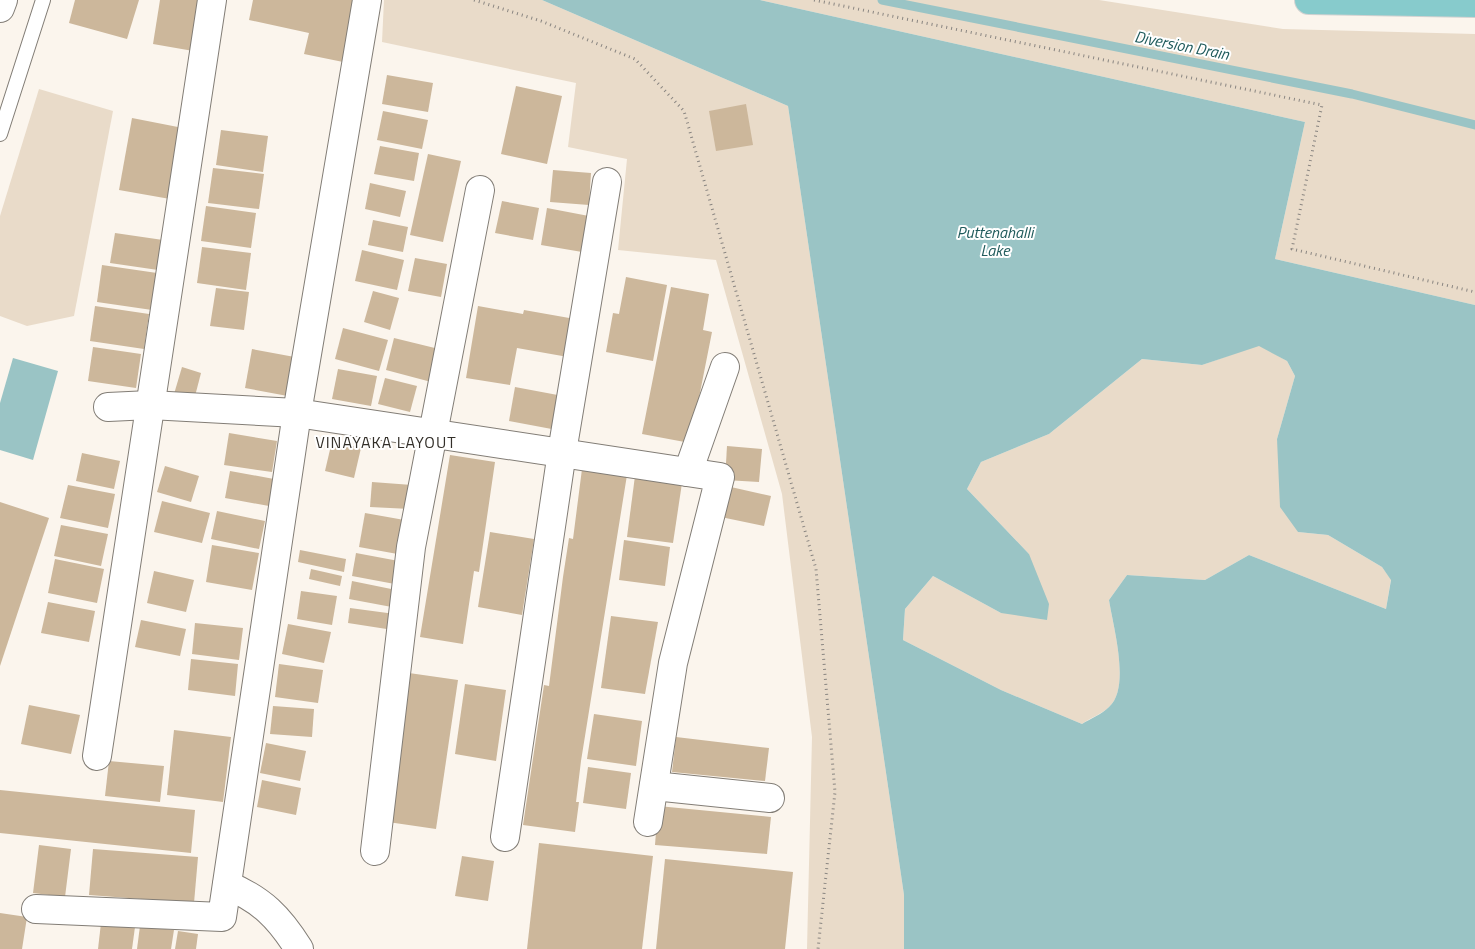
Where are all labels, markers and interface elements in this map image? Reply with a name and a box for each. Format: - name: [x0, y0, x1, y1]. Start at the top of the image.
- water label: Diversion Drain: [1133, 24, 1232, 66]
- water label: Puttenahalli Lake: [957, 220, 1035, 262]
- district label: VINAYAKA LAYOUT: [315, 430, 457, 454]

